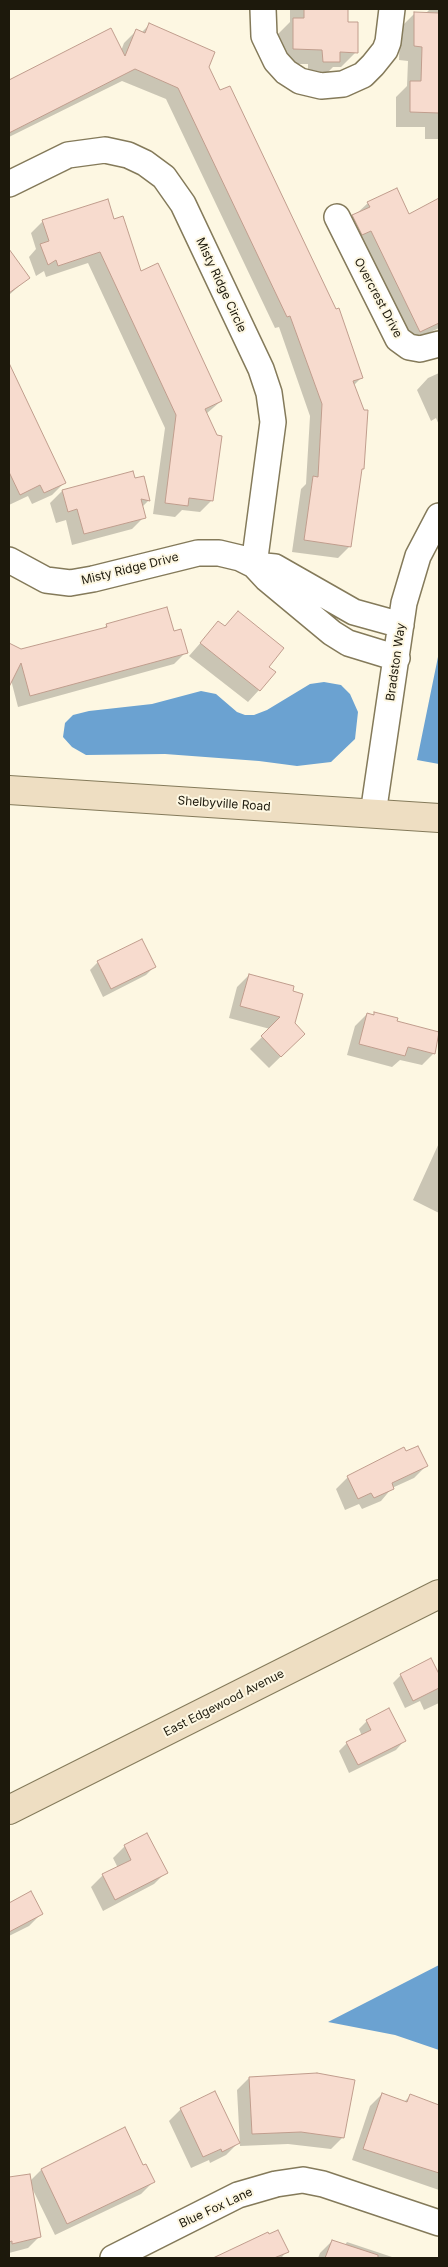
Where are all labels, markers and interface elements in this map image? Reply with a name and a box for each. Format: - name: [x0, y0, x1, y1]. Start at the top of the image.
- street label: Misty Ridge Circle: [193, 235, 249, 335]
- street label: Overcrest Drive: [351, 256, 405, 340]
- street label: Misty Ridge Drive: [80, 550, 180, 588]
- street label: Bradston Way: [383, 622, 409, 702]
- street label: Shelbyville Road: [177, 794, 271, 814]
- street label: East Edgewood Avenue: [161, 1666, 287, 1740]
- street label: Blue Fox Lane: [177, 2185, 255, 2231]

